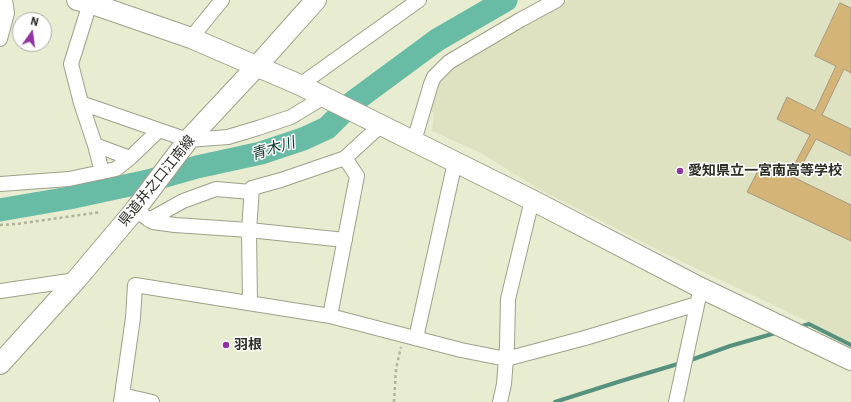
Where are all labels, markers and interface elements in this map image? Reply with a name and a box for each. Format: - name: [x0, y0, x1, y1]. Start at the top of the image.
- north arrow: [12, 12, 52, 52]
- text: N: [29, 14, 40, 29]
- street label: 県道井之口江南線: [115, 132, 199, 230]
- water label: 青木川: [249, 134, 297, 164]
- place label: 愛知県立一宮南高等学校: [688, 163, 842, 179]
- marker: 愛知県立一宮南高等学校: [675, 166, 685, 176]
- place label: 羽根: [234, 337, 262, 353]
- marker: 羽根: [221, 340, 231, 350]

